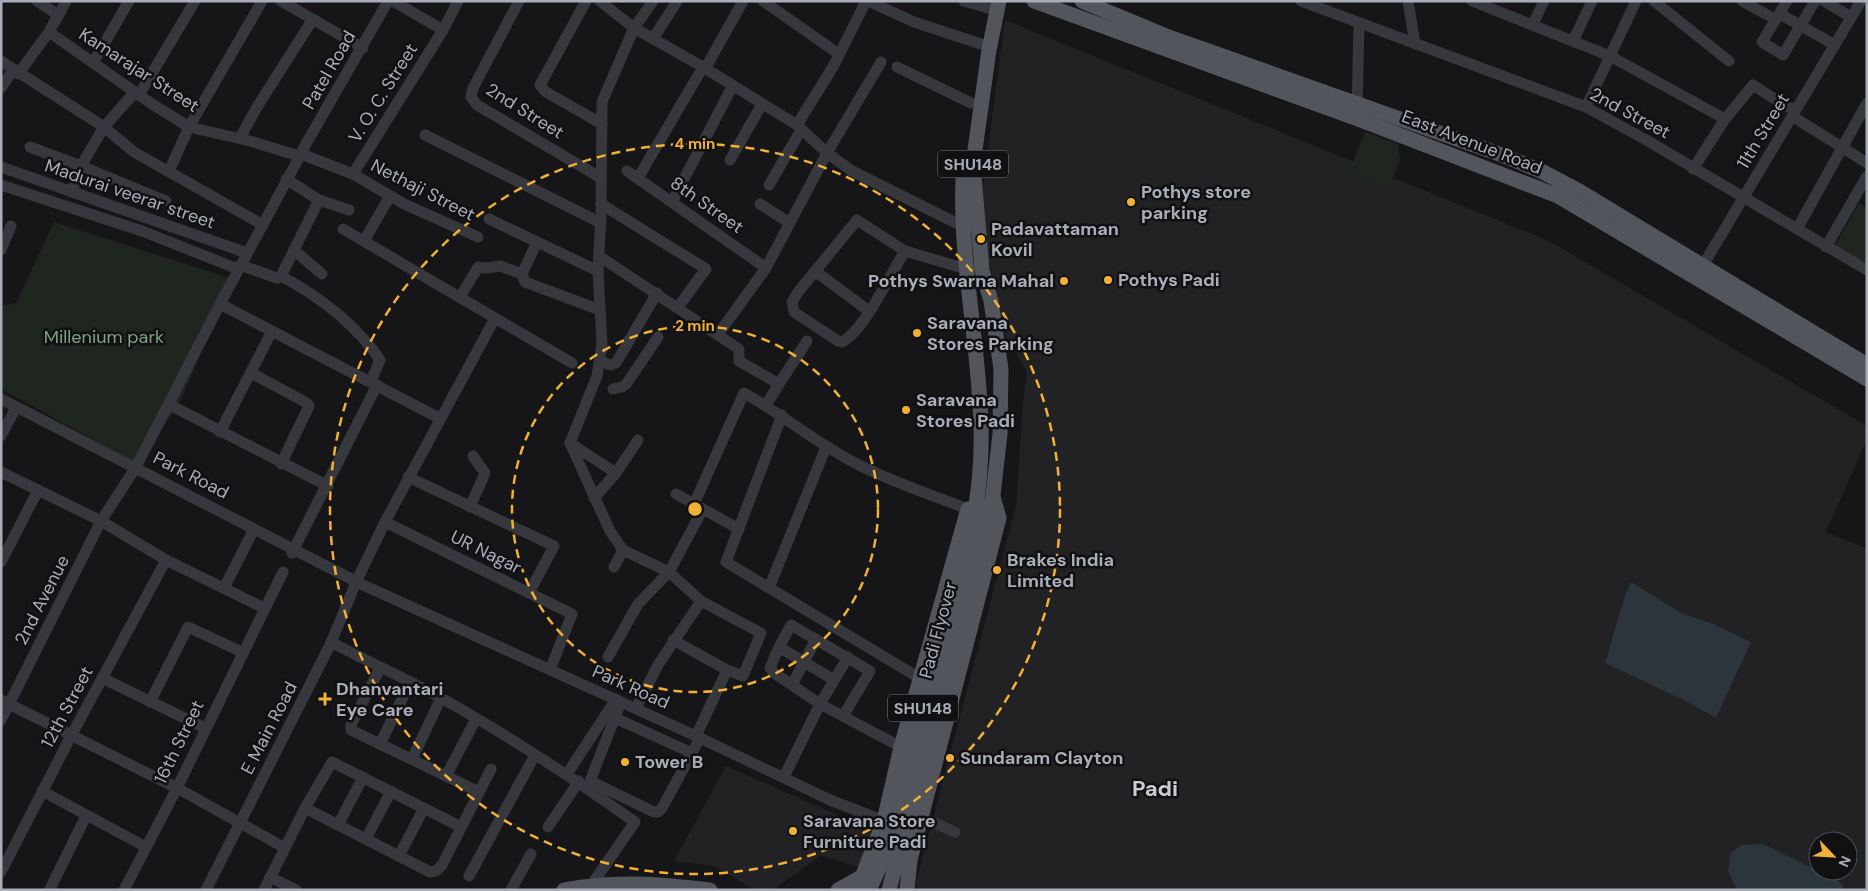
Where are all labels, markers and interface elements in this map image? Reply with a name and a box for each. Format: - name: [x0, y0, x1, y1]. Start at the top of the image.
- street label: Kamarajar Street: [74, 22, 204, 118]
- street label: Patel Road: [297, 26, 361, 114]
- street label: V. O. C. Street: [343, 39, 423, 147]
- street label: 2nd Street: [481, 78, 569, 144]
- street label: 2nd Street: [1586, 82, 1674, 144]
- street label: 11th Street: [1731, 89, 1795, 173]
- street label: East Avenue Road: [1398, 104, 1546, 180]
- text: 4 min: [675, 134, 715, 154]
- road number: SHU148: [938, 150, 1008, 178]
- street label: Nethaji Street: [367, 153, 479, 227]
- street label: Madurai veerar street: [42, 154, 218, 234]
- street label: 8th Street: [666, 171, 748, 239]
- place label: Pothys store parking: [1141, 180, 1251, 225]
- marker: Pothys store parking: [1125, 196, 1137, 208]
- place label: Padavattaman Kovil: [991, 217, 1119, 262]
- marker: Padavattaman Kovil: [975, 233, 987, 245]
- place label: Pothys Padi: [1118, 268, 1220, 292]
- place label: Pothys Swarna Mahal: [868, 269, 1054, 293]
- marker: Pothys Padi: [1102, 274, 1114, 286]
- marker: Pothys Swarna Mahal: [1058, 275, 1070, 287]
- place label: Saravana Stores Parking: [927, 311, 1054, 356]
- text: 2 min: [675, 316, 715, 336]
- park label: Millenium park: [44, 325, 164, 349]
- marker: Saravana Stores Parking: [911, 327, 923, 339]
- place label: Saravana Stores Padi: [916, 388, 1015, 433]
- marker: Saravana Stores Padi: [900, 404, 912, 416]
- street label: Park Road: [149, 446, 233, 504]
- centre of rings: [686, 500, 704, 518]
- street label: UR Nagar: [447, 525, 526, 580]
- place label: Brakes India Limited: [1007, 548, 1114, 593]
- street label: 2nd Avenue: [9, 551, 75, 649]
- marker: Brakes India Limited: [991, 564, 1003, 576]
- street label: Padi Flyover: [914, 579, 963, 681]
- street label: Park Road: [589, 659, 673, 715]
- street label: 12th Street: [35, 662, 99, 752]
- street label: E Main Road: [235, 677, 303, 779]
- place label: Dhanvantari Eye Care: [336, 677, 443, 722]
- marker: Dhanvantari Eye Care: [318, 692, 332, 706]
- road number: SHU148: [888, 694, 958, 721]
- street label: 16th Street: [148, 696, 210, 788]
- place label: Sundaram Clayton: [960, 746, 1123, 770]
- place label: Tower B: [635, 750, 703, 774]
- marker: Sundaram Clayton: [944, 752, 956, 764]
- marker: Tower B: [619, 756, 631, 768]
- district label: Padi: [1132, 774, 1178, 803]
- place label: Saravana Store Furniture Padi: [803, 809, 936, 854]
- marker: Saravana Store Furniture Padi: [787, 825, 799, 837]
- north arrow: [1808, 831, 1858, 881]
- text: N: [1834, 853, 1855, 870]

